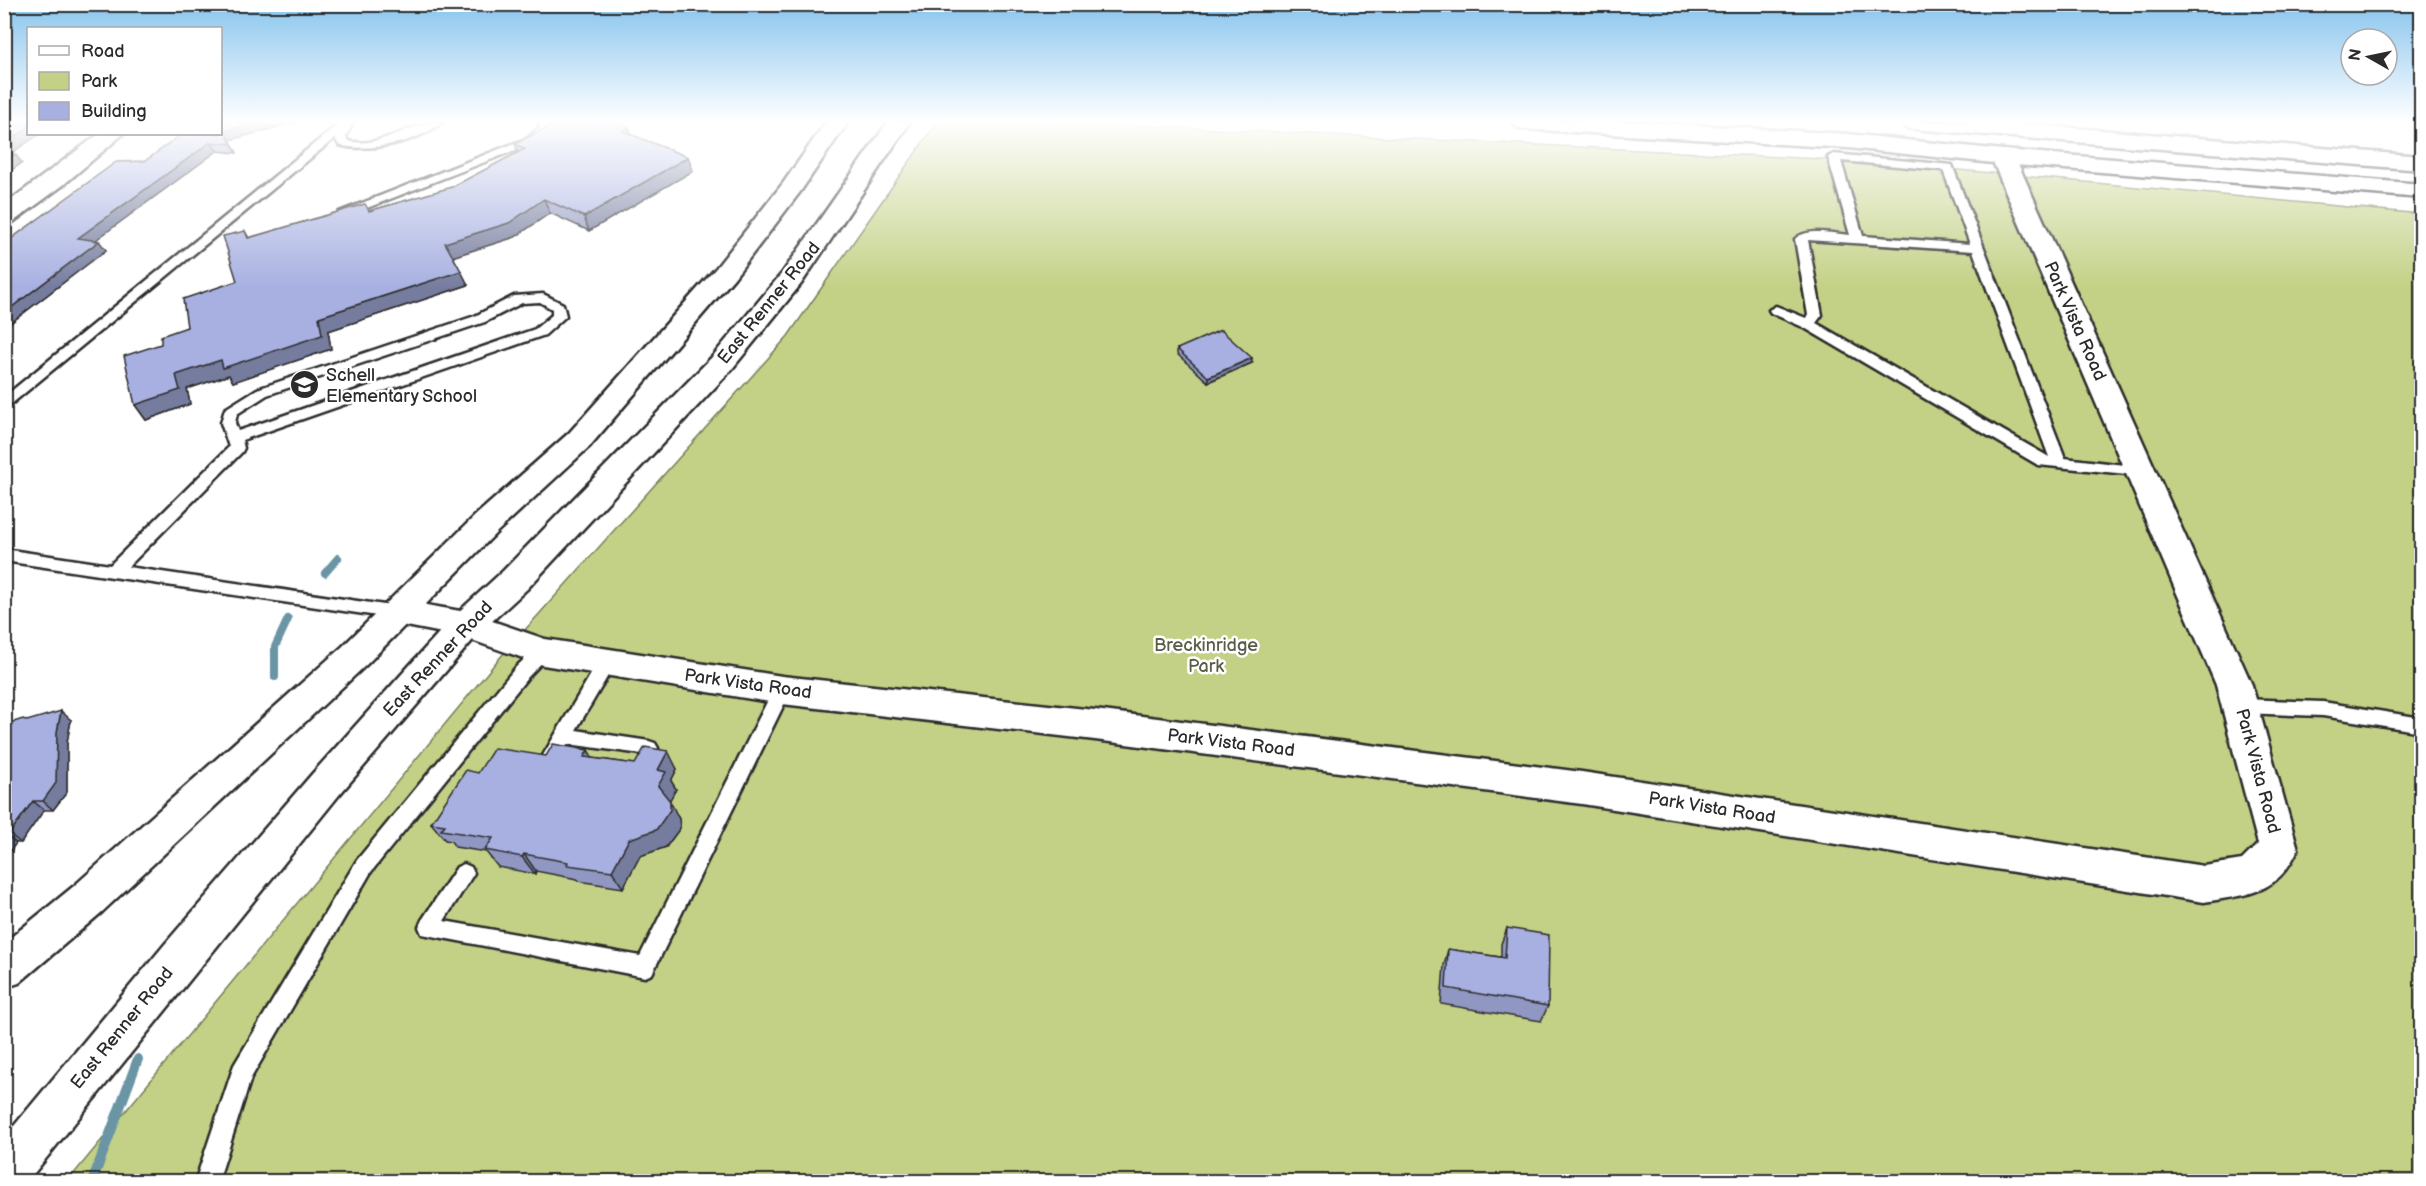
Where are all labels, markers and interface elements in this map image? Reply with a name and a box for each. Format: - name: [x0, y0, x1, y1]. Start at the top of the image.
- legend: [27, 27, 222, 135]
- north arrow: [2339, 27, 2399, 87]
- text: Road: [81, 41, 125, 62]
- text: N: [2345, 47, 2366, 62]
- text: Park: [81, 71, 117, 92]
- text: Building: [81, 101, 147, 122]
- street label: East Renner Road: [713, 238, 825, 368]
- street label: Park Vista Road: [2039, 258, 2111, 384]
- place label: Schell Elementary School: [326, 365, 477, 407]
- school or university icon: Schell Elementary School: [289, 369, 321, 401]
- street label: East Renner Road: [379, 597, 497, 721]
- park label: Breckinridge Park: [1154, 635, 1258, 677]
- street label: Park Vista Road: [683, 665, 813, 703]
- street label: Park Vista Road: [2231, 706, 2285, 836]
- street label: Park Vista Road: [1166, 725, 1296, 761]
- street label: Park Vista Road: [1647, 788, 1777, 828]
- street label: East Renner Road: [66, 963, 178, 1093]

